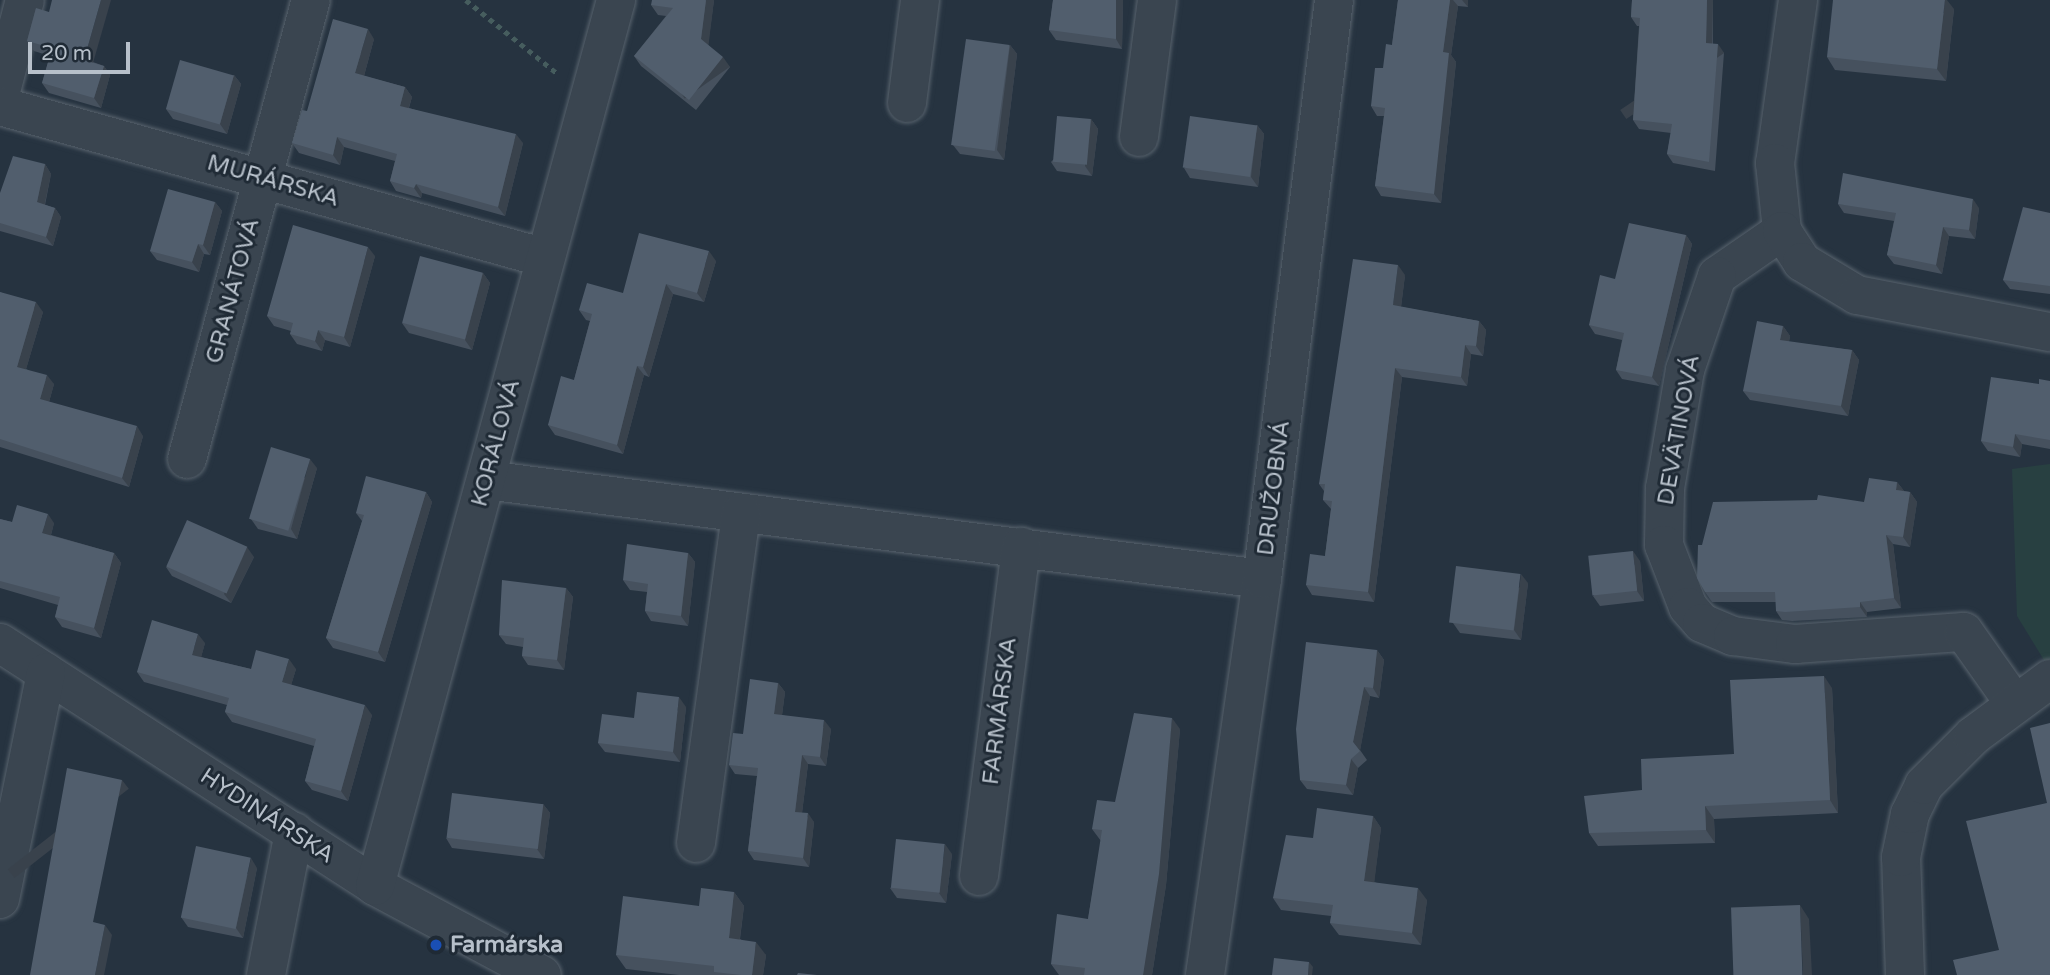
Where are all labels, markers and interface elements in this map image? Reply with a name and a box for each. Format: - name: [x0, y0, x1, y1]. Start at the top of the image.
- scale bar: [32, 28, 133, 72]
- text: 20 m: [41, 41, 92, 66]
- street label: MURÁRSKA: [204, 149, 342, 213]
- street label: GRANÁTOVÁ: [200, 215, 266, 367]
- street label: DEVÄTINOVÁ: [1652, 353, 1706, 507]
- street label: KORÁLOVÁ: [466, 376, 526, 510]
- street label: DRUŽOBNÁ: [1252, 419, 1296, 557]
- street label: FARMÁRSKA: [977, 636, 1023, 786]
- street label: HYDINÁRSKA: [195, 762, 339, 870]
- place label: Farmárska: [450, 931, 563, 959]
- marker: Farmárska: [428, 937, 444, 953]

